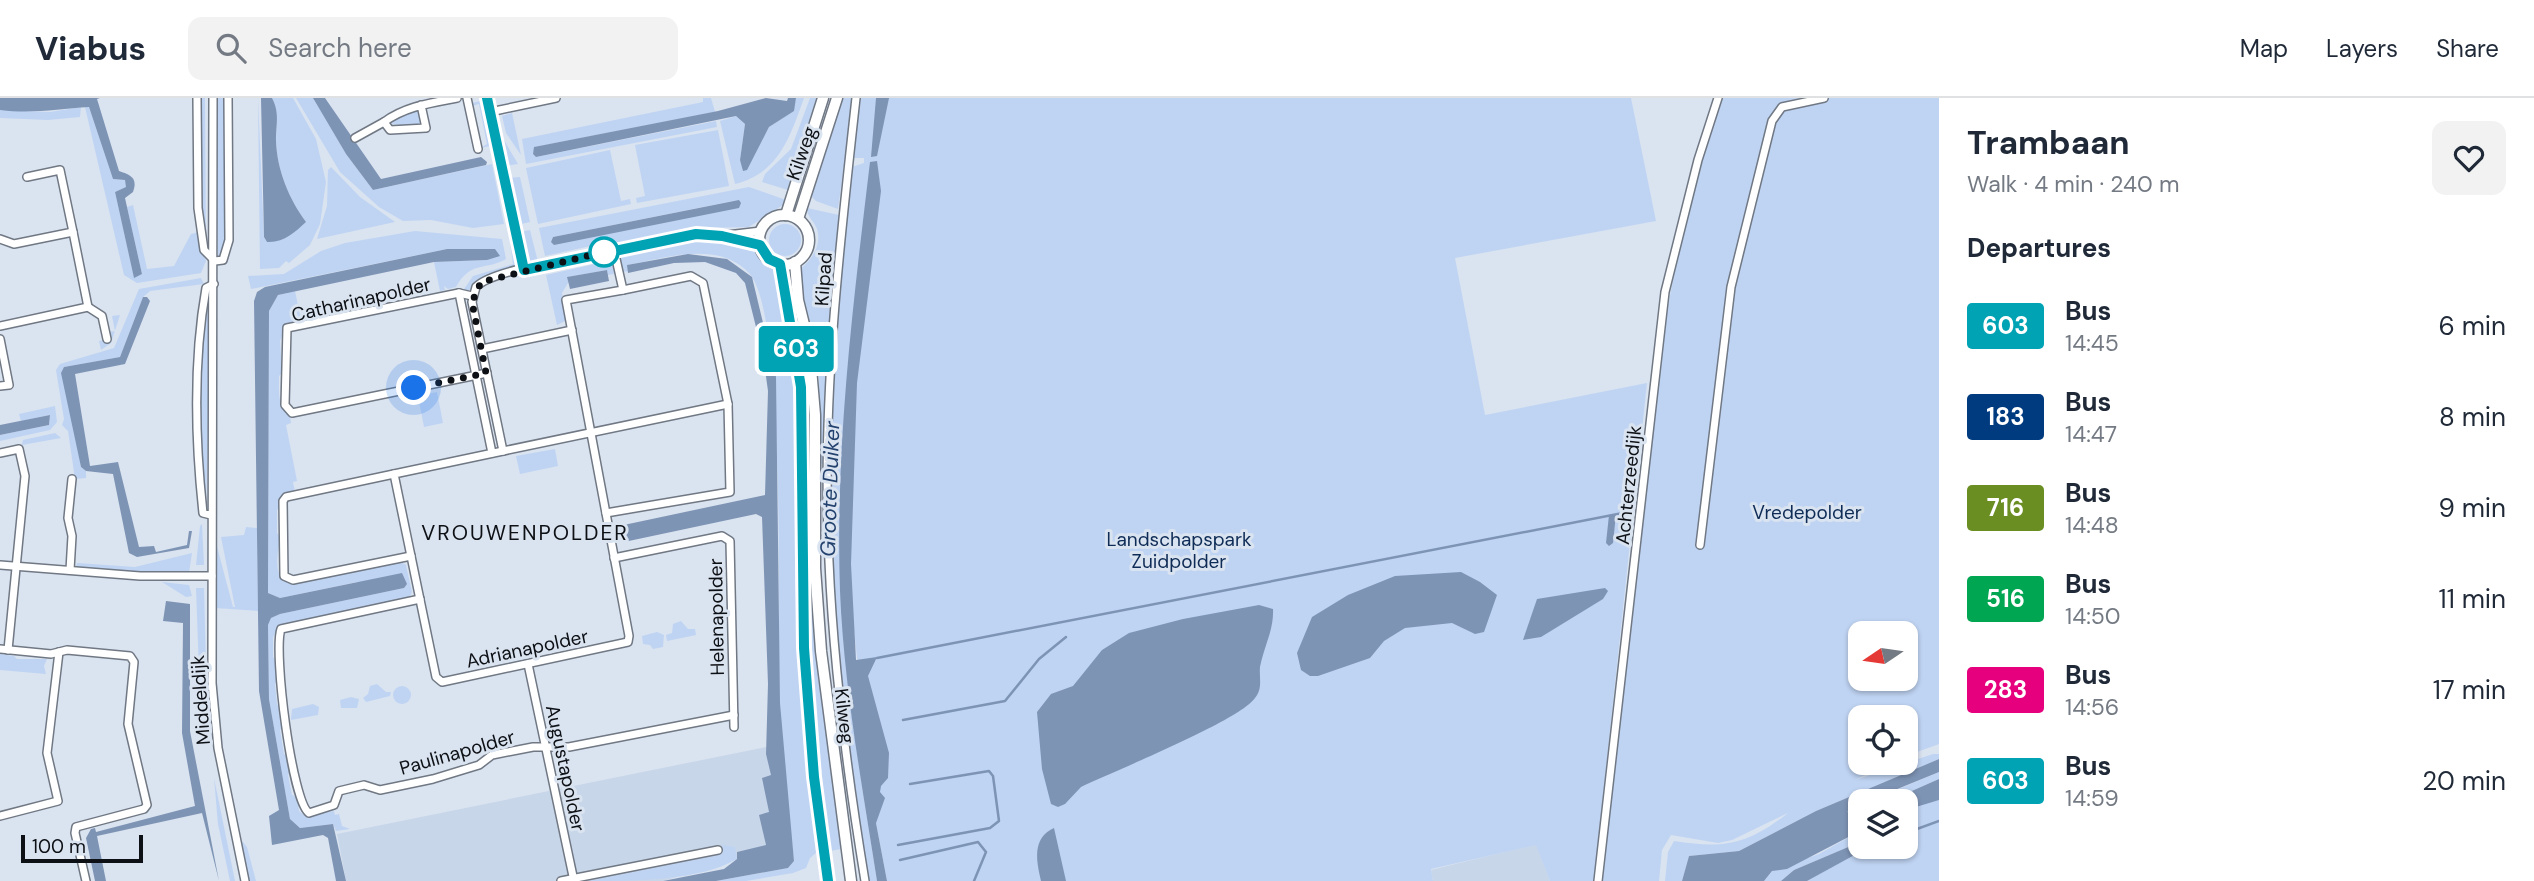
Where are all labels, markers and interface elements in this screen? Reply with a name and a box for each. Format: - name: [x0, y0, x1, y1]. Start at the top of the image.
- search box: [188, 17, 678, 80]
- text: Viabus: [35, 27, 146, 70]
- icon: search: [212, 29, 250, 67]
- text: Search here: [268, 31, 412, 65]
- text: Map: [2240, 33, 2288, 64]
- text: Layers: [2326, 33, 2398, 64]
- text: Share: [2436, 33, 2499, 64]
- text: Trambaan: [1967, 121, 2130, 164]
- button: heart: [2432, 121, 2506, 195]
- street label: Kilweg: [781, 123, 822, 183]
- text: Walk · 4 min · 240 m: [1967, 169, 2179, 199]
- text: Departures: [1967, 231, 2111, 265]
- unlabelled marker: [589, 237, 619, 267]
- street label: Kilpad: [809, 251, 838, 307]
- street label: Catharinapolder: [289, 271, 433, 328]
- text: Bus: [2065, 294, 2111, 328]
- text: 6 min: [2438, 309, 2506, 343]
- text: 603: [1982, 310, 2029, 341]
- line badge: 603: [756, 326, 836, 372]
- text: 14:45: [2065, 328, 2119, 358]
- text: 603: [773, 333, 819, 364]
- your location: [396, 370, 431, 405]
- text: Bus: [2065, 385, 2111, 419]
- text: 8 min: [2439, 400, 2506, 434]
- text: 183: [1986, 401, 2025, 432]
- text: 14:47: [2065, 419, 2117, 449]
- water label: Groote Duiker: [814, 420, 846, 557]
- street label: Achterzeedijk: [1610, 424, 1647, 546]
- text: Bus: [2065, 476, 2111, 510]
- text: 9 min: [2438, 491, 2506, 525]
- text: 716: [1987, 492, 2024, 523]
- park label: Vredepolder: [1752, 500, 1862, 525]
- text: 14:48: [2065, 510, 2119, 540]
- district label: VROUWENPOLDER: [421, 519, 629, 547]
- park label: Landschapspark Zuidpolder: [1106, 527, 1252, 574]
- street label: Helenapolder: [703, 558, 730, 676]
- text: Bus: [2065, 567, 2111, 601]
- text: 11 min: [2439, 582, 2506, 616]
- text: 516: [1986, 583, 2025, 614]
- text: 14:50: [2065, 601, 2121, 631]
- north arrow: [1848, 621, 1918, 691]
- map controls: [1848, 621, 1918, 859]
- street label: Adrianapolder: [464, 623, 591, 674]
- street label: Middeldijk: [185, 654, 216, 746]
- text: Bus: [2065, 658, 2111, 692]
- text: 17 min: [2433, 673, 2506, 707]
- text: 283: [1984, 674, 2027, 705]
- street label: Kilweg: [829, 687, 860, 745]
- text: 14:56: [2065, 692, 2119, 722]
- street label: Augustapolder: [540, 702, 591, 834]
- button: locate: [1848, 705, 1918, 775]
- street label: Paulinapolder: [397, 724, 518, 781]
- text: Bus: [2065, 749, 2111, 783]
- text: 20 min: [2422, 764, 2506, 798]
- text: 603: [1982, 765, 2029, 796]
- text: 14:59: [2065, 783, 2119, 813]
- button: layers: [1848, 789, 1918, 859]
- scale bar: [21, 832, 144, 864]
- text: 100 m: [32, 834, 86, 859]

